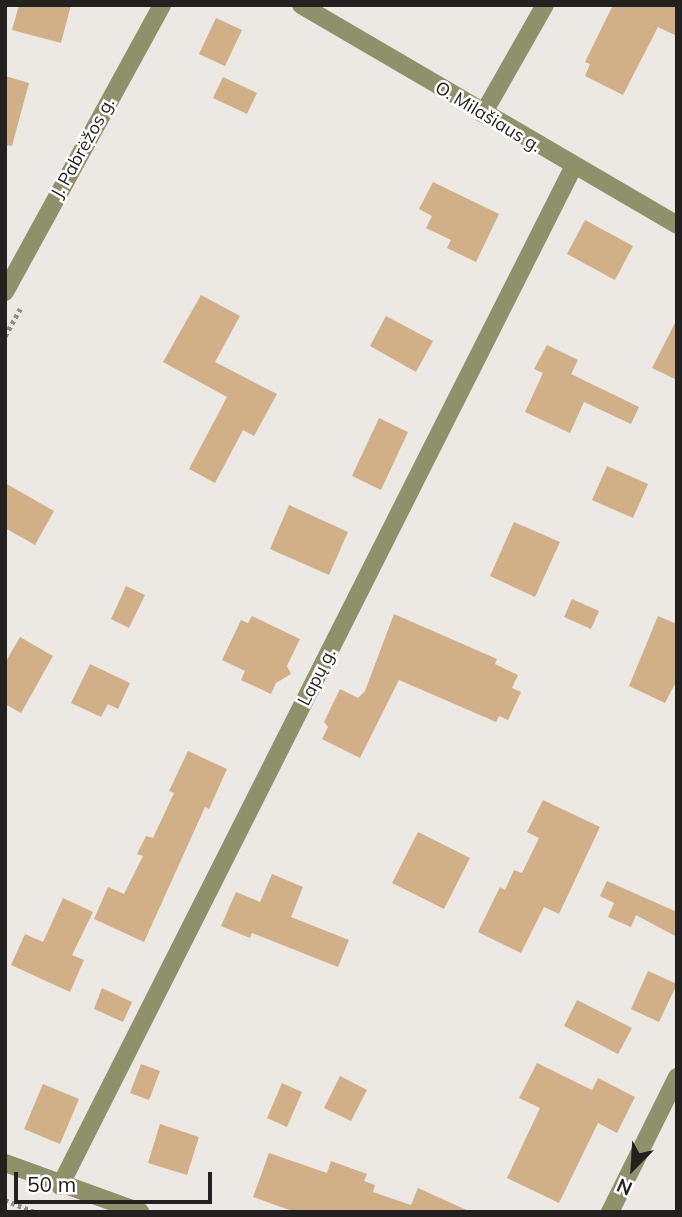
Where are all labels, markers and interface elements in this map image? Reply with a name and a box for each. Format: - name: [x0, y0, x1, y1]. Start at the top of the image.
- street label: O. Milašiaus g.: [431, 77, 545, 157]
- street label: J. Pabrėžos g.: [47, 94, 119, 202]
- street label: Lapų g.: [293, 645, 341, 709]
- north arrow: [598, 1133, 668, 1203]
- scale bar: [18, 1158, 215, 1202]
- text: 50 m: [27, 1171, 76, 1197]
- text: N: [613, 1173, 636, 1201]

